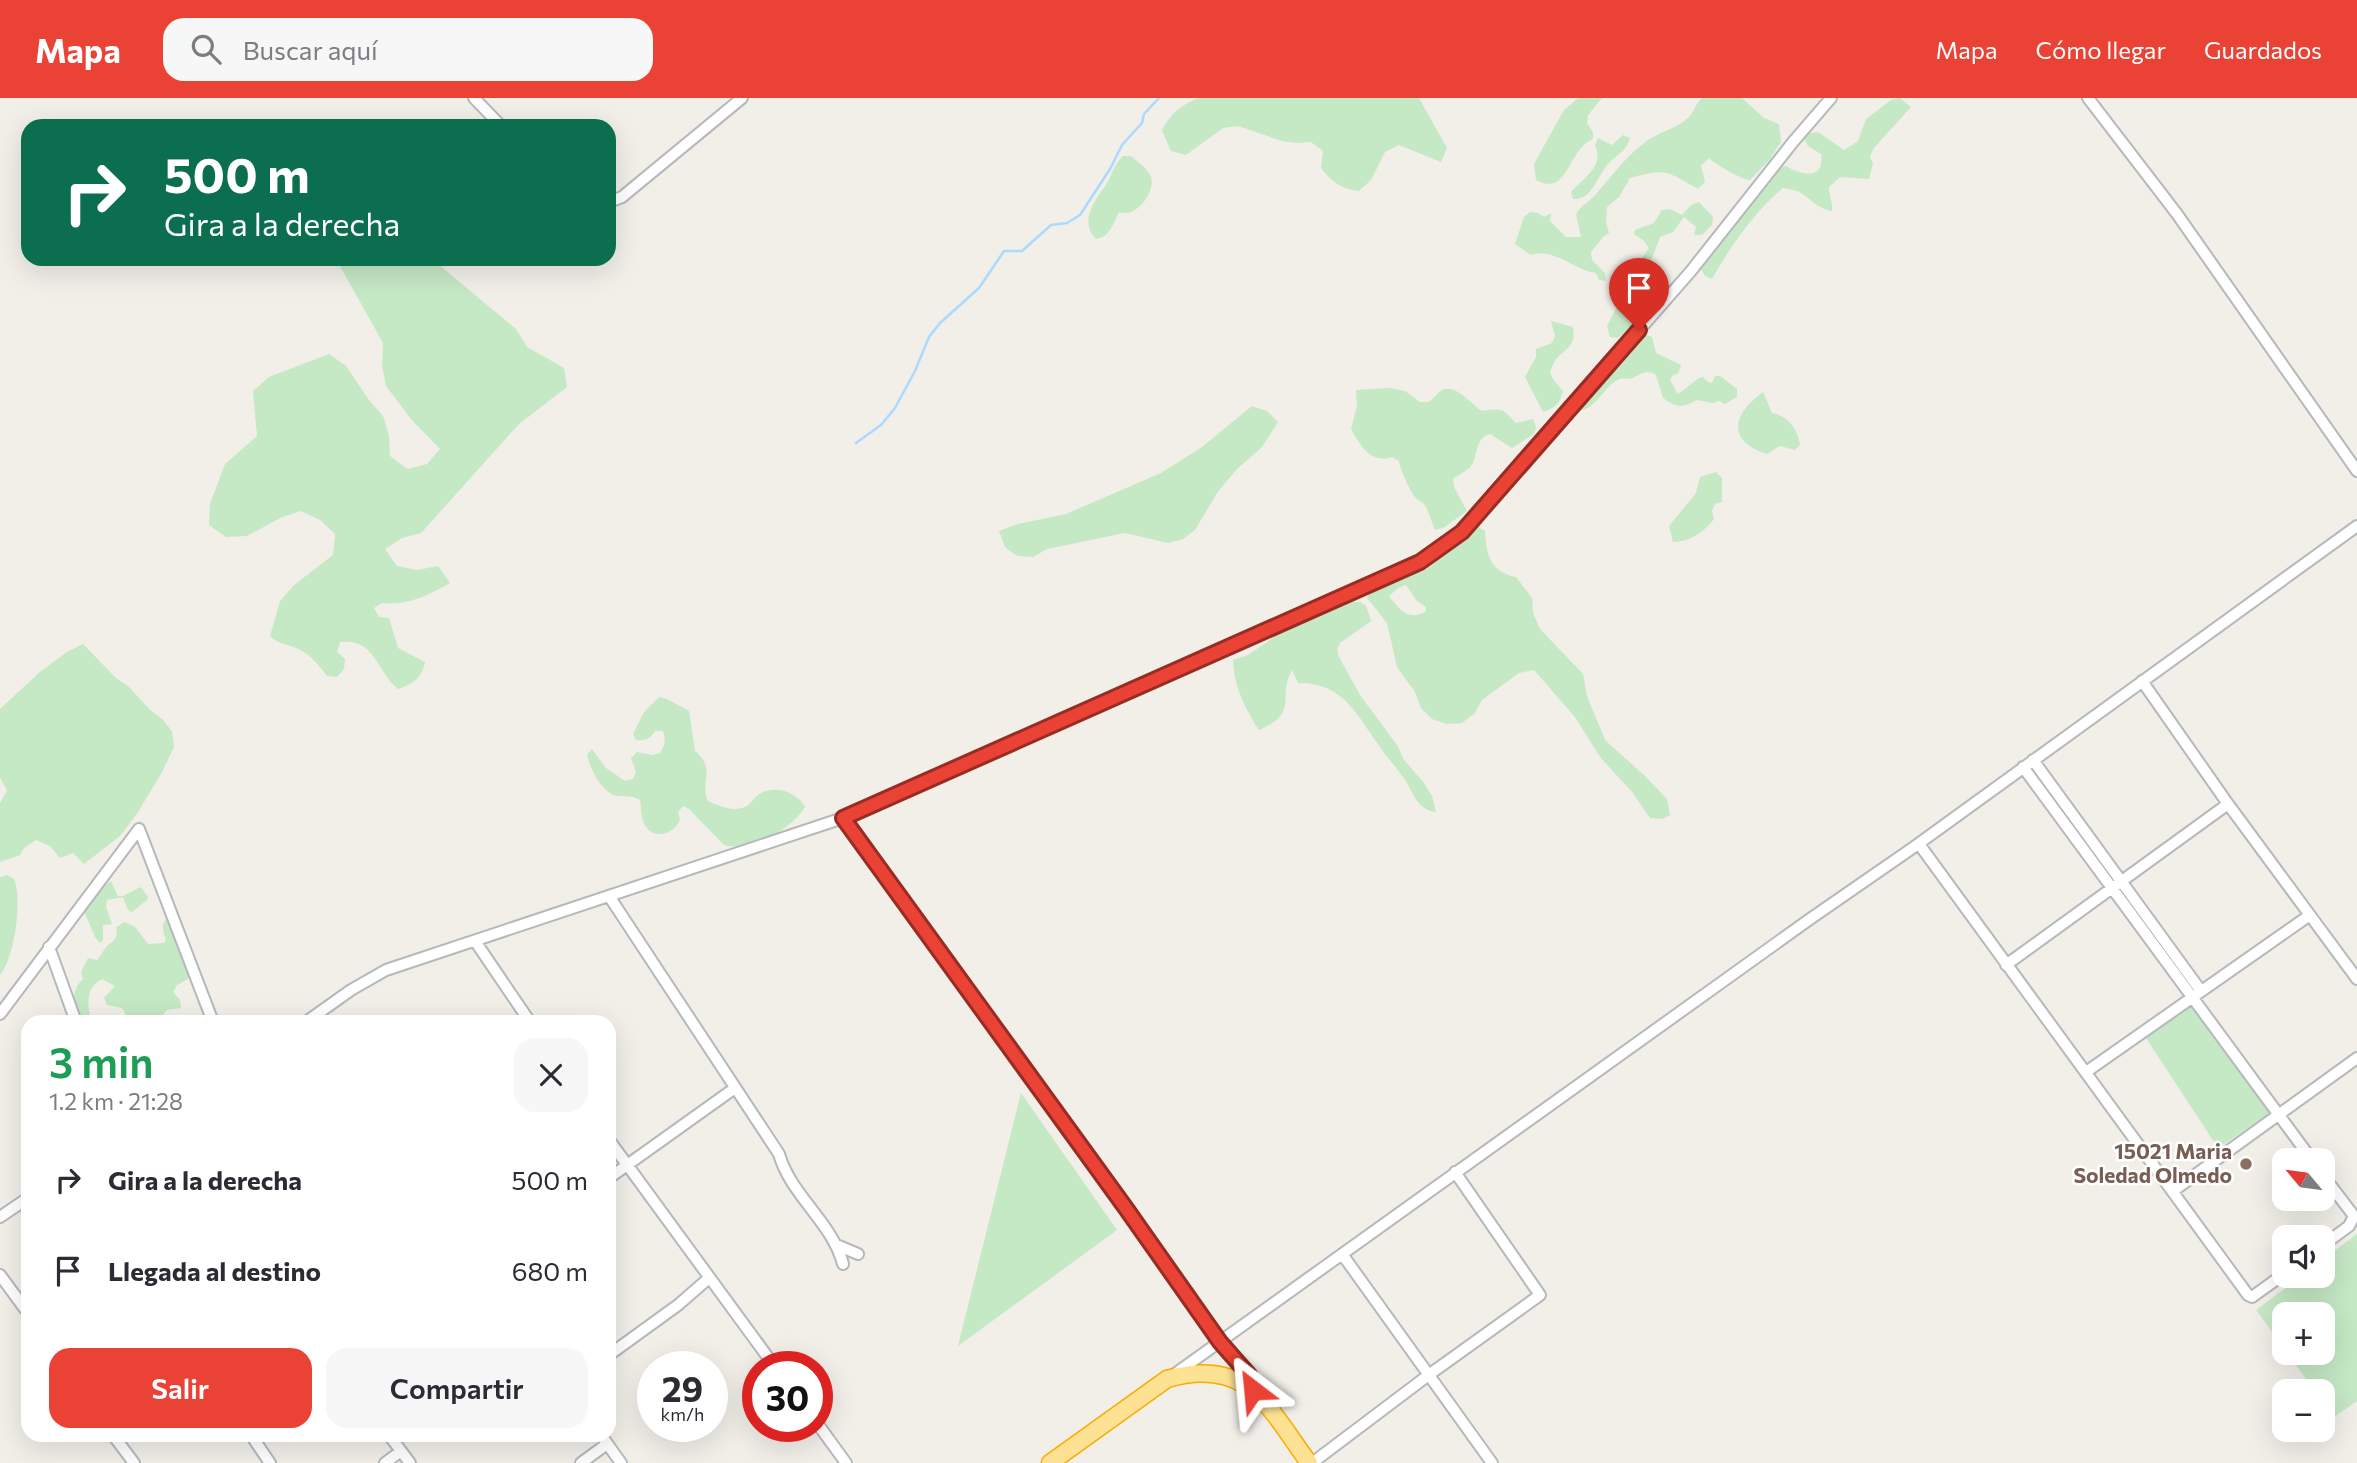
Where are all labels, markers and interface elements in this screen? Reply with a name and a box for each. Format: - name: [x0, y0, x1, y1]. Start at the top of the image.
- search box: [163, 18, 653, 81]
- text: Mapa: [35, 29, 121, 70]
- icon: search: [187, 30, 225, 68]
- text: Buscar aquí: [243, 34, 378, 65]
- text: Mapa: [1935, 35, 1998, 64]
- text: Cómo llegar: [2036, 35, 2166, 64]
- text: Guardados: [2204, 35, 2322, 64]
- text: 500 m: [164, 143, 310, 203]
- icon: right: [49, 147, 140, 238]
- text: Gira a la derecha: [164, 203, 400, 243]
- pin: [1609, 258, 1669, 330]
- icon: arrive: [1620, 269, 1658, 307]
- text: 3 min: [49, 1035, 154, 1087]
- button: close: [514, 1038, 588, 1112]
- text: 1.2 km · 21:28: [49, 1087, 183, 1115]
- place label: 15021 Maria Soledad Olmedo: [2073, 1138, 2232, 1187]
- north arrow: [2272, 1148, 2334, 1211]
- map controls: [2272, 1148, 2335, 1442]
- marker: 15021 Maria Soledad Olmedo: [2238, 1156, 2254, 1172]
- icon: right: [49, 1161, 87, 1199]
- text: Gira a la derecha: [108, 1164, 302, 1195]
- text: 500 m: [511, 1164, 588, 1195]
- button: sound: [2272, 1225, 2335, 1288]
- icon: arrive: [49, 1252, 87, 1290]
- text: Llegada al destino: [108, 1255, 321, 1286]
- text: 680 m: [512, 1255, 588, 1286]
- button: +: [2272, 1302, 2335, 1365]
- button: Salir: [49, 1348, 312, 1428]
- button: Compartir: [326, 1348, 588, 1428]
- speed limit sign: 30: [742, 1351, 833, 1442]
- position arrow: [1216, 1353, 1290, 1427]
- text: 29: [662, 1366, 703, 1409]
- button: −: [2272, 1379, 2335, 1442]
- text: km/h: [661, 1403, 704, 1425]

